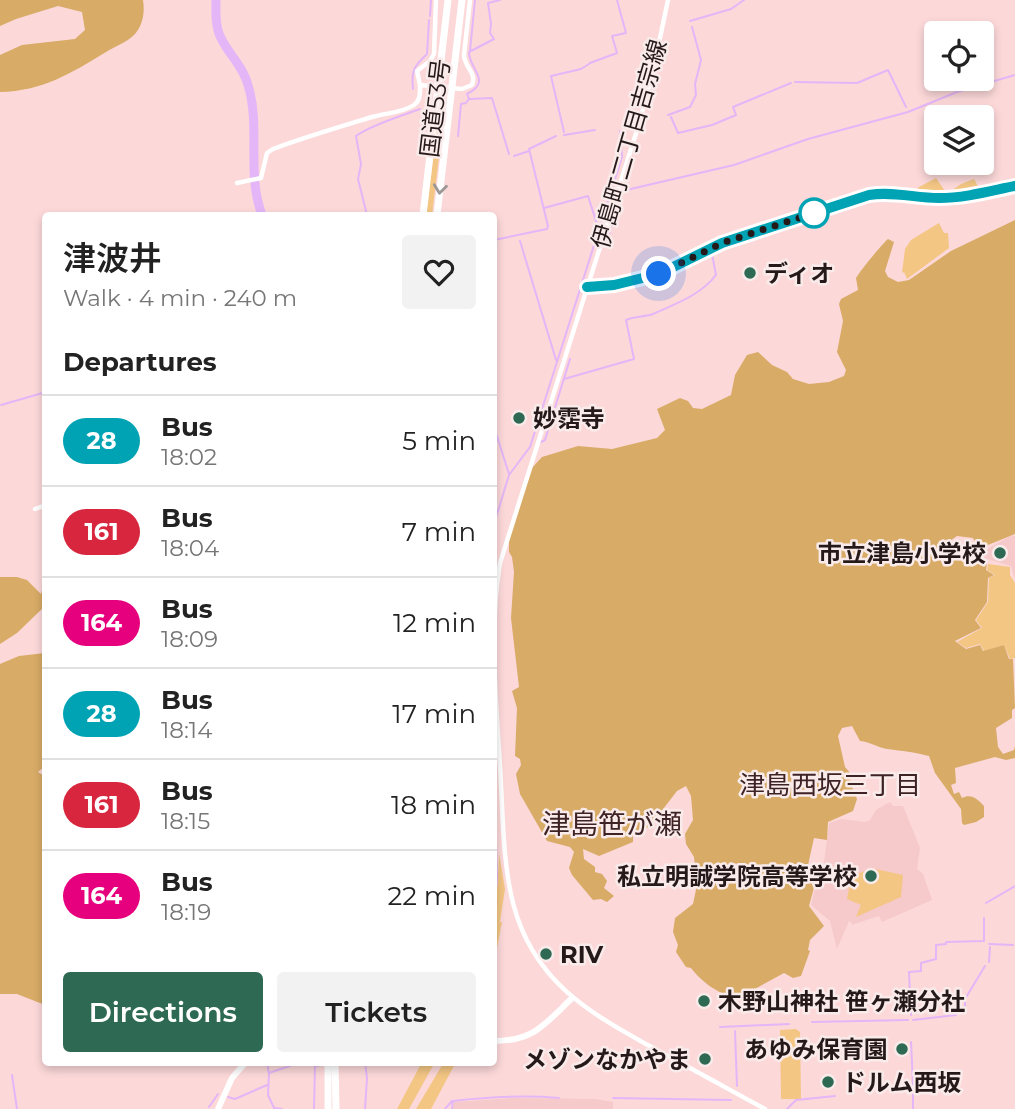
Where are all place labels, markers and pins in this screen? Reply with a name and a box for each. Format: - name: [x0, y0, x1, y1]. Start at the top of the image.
- unlabelled marker: [799, 198, 829, 228]
- place label: ディオ: [764, 259, 834, 288]
- marker: ディオ: [742, 265, 758, 281]
- place label: 妙霑寺: [533, 404, 605, 433]
- marker: 妙霑寺: [511, 410, 527, 426]
- place label: 市立津島小学校: [818, 539, 986, 568]
- marker: 市立津島小学校: [992, 545, 1008, 561]
- place label: 私立明誠学院高等学校: [617, 862, 857, 891]
- marker: 私立明誠学院高等学校: [863, 868, 879, 884]
- place label: RIV: [560, 940, 604, 969]
- marker: RIV: [538, 946, 554, 962]
- place label: 木野山神社 笹ヶ瀬分社: [718, 987, 965, 1016]
- marker: 木野山神社 笹ヶ瀬分社: [696, 993, 712, 1009]
- place label: あゆみ保育園: [744, 1035, 888, 1064]
- marker: あゆみ保育園: [894, 1041, 910, 1057]
- place label: メゾンなかやま: [523, 1045, 691, 1074]
- marker: メゾンなかやま: [697, 1051, 713, 1067]
- place label: ドルム西坂: [842, 1068, 962, 1097]
- marker: ドルム西坂: [820, 1074, 836, 1090]

